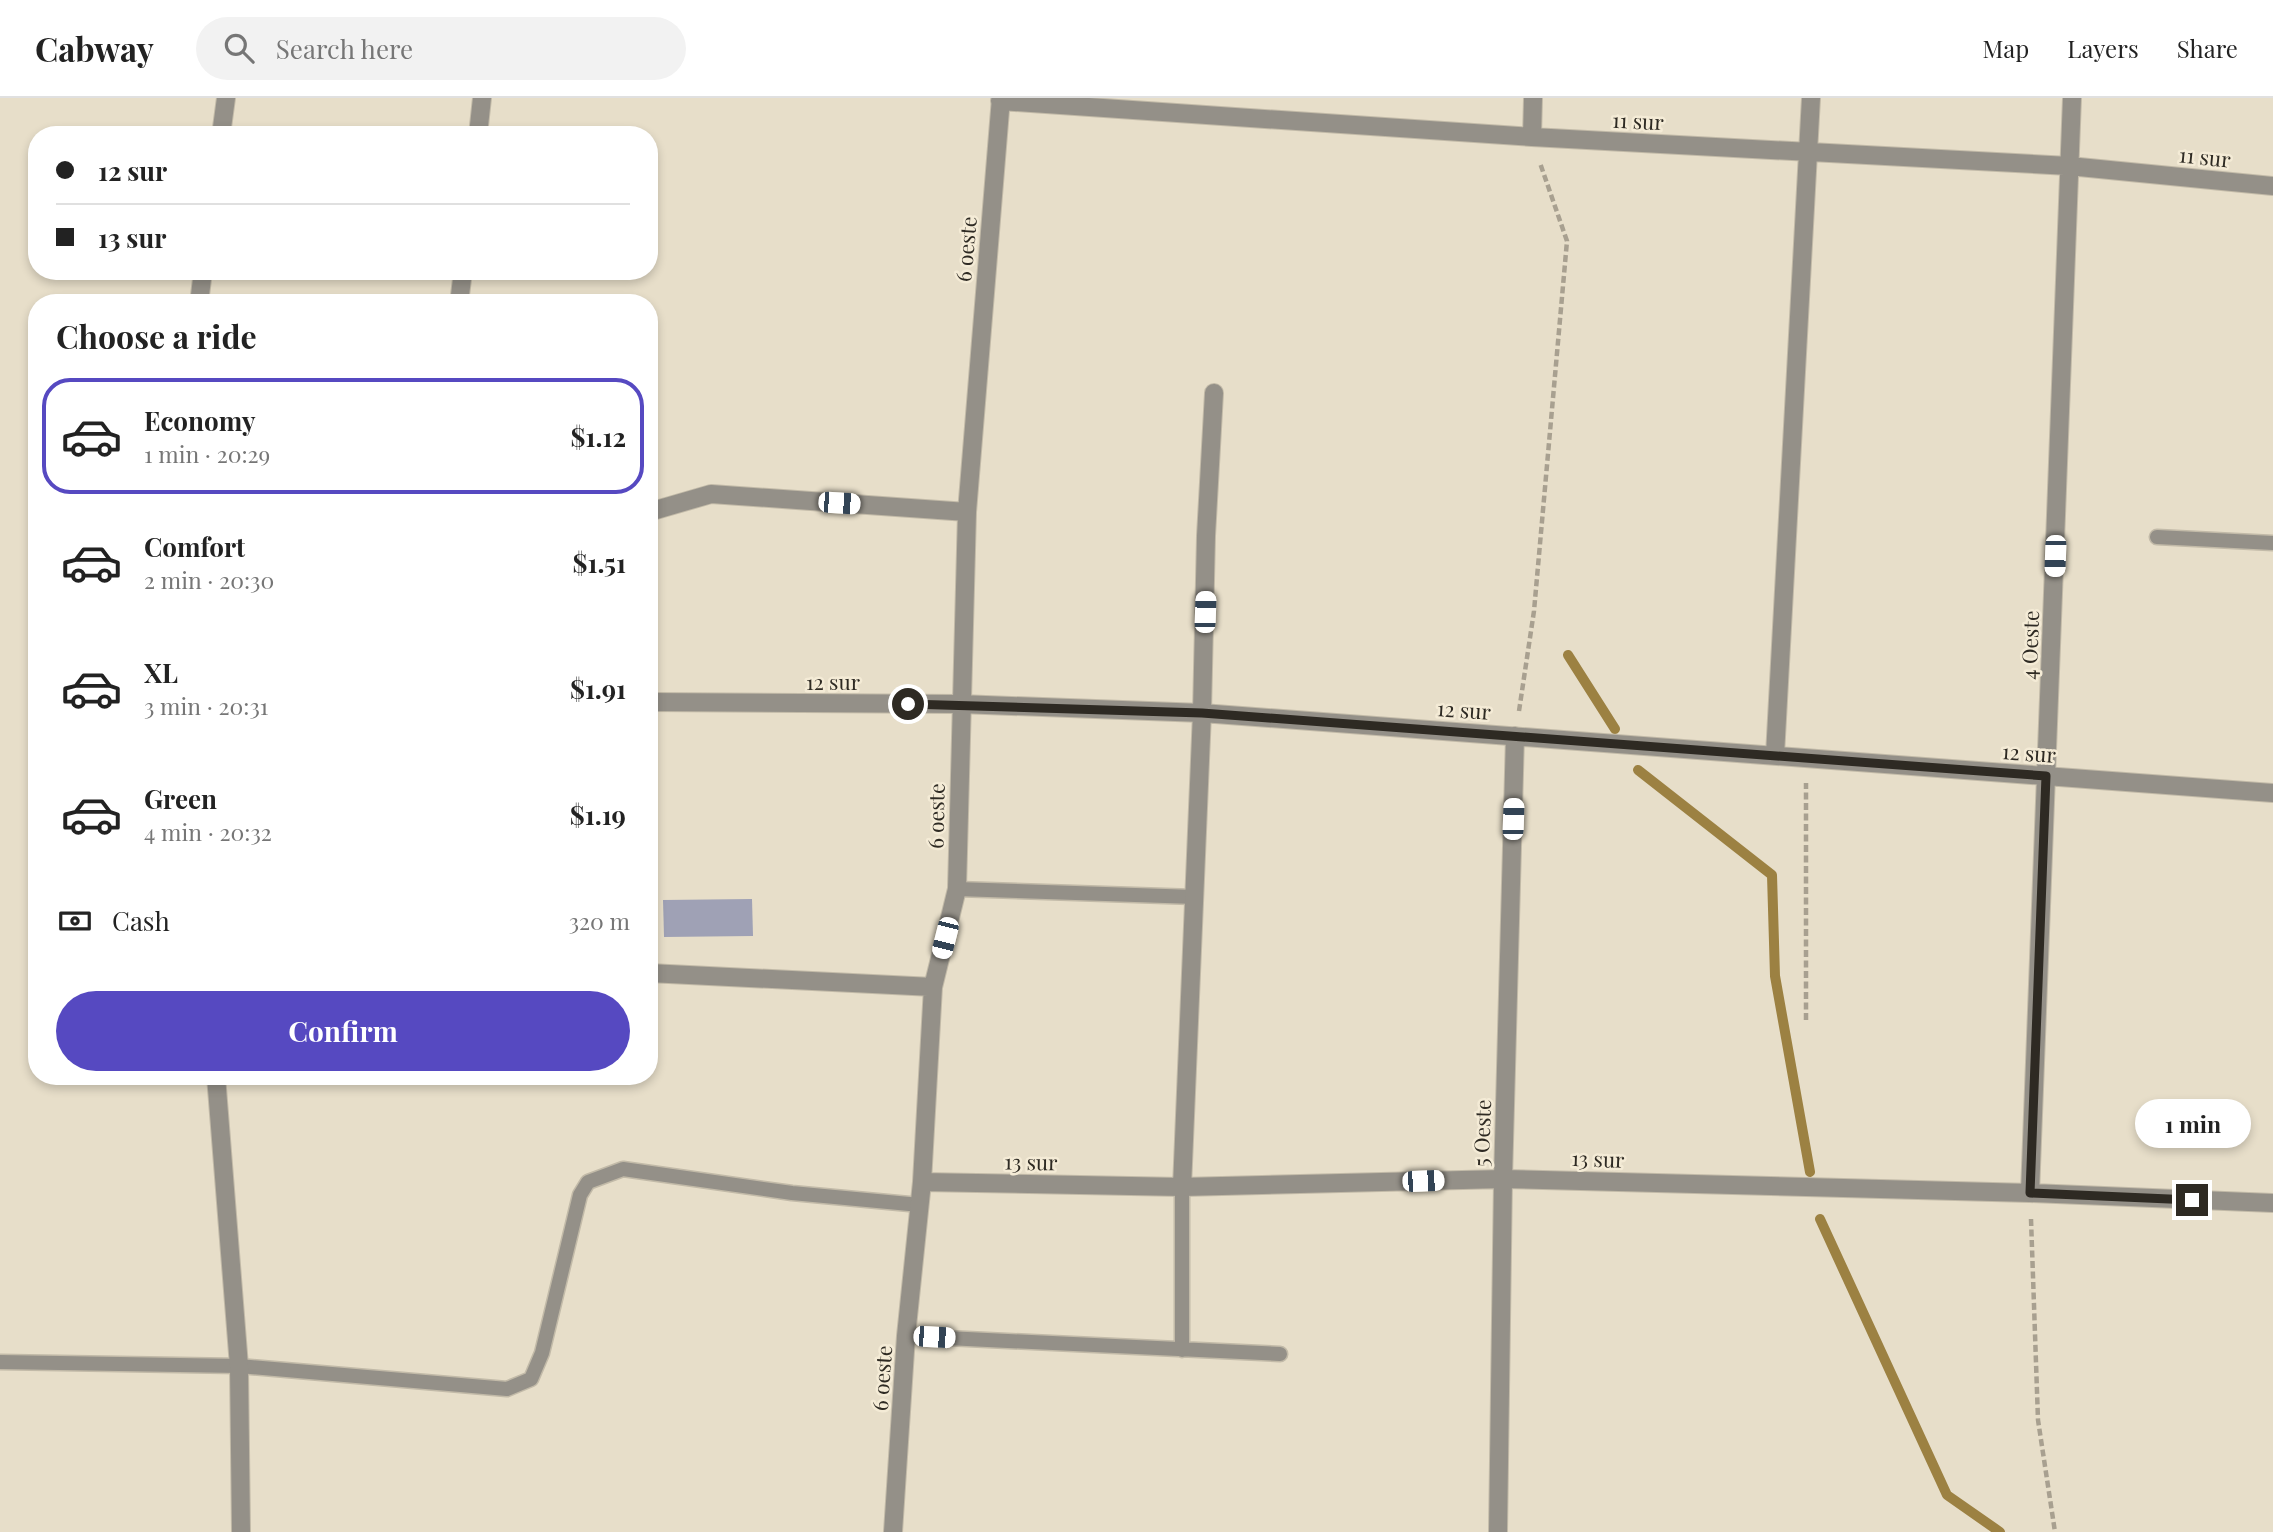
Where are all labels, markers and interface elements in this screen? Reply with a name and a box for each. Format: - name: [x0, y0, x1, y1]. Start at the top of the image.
- search box: [196, 17, 686, 80]
- text: Cabway: [35, 26, 154, 70]
- icon: search: [220, 29, 258, 67]
- text: Search here: [276, 31, 413, 66]
- text: Map: [1983, 32, 2029, 64]
- text: Layers: [2067, 32, 2139, 64]
- text: Share: [2177, 32, 2238, 64]
- street label: 11 sur: [1611, 105, 1665, 135]
- street label: 11 sur: [2178, 139, 2233, 173]
- text: 12 sur: [98, 153, 167, 188]
- street label: 6 oeste: [948, 215, 982, 283]
- text: 13 sur: [98, 220, 166, 255]
- text: Choose a ride: [56, 314, 257, 357]
- text: Economy: [144, 403, 255, 438]
- icon: car: [60, 405, 123, 468]
- text: $1.12: [571, 419, 626, 454]
- text: 1 min · 20:29: [144, 438, 270, 469]
- car: [818, 491, 861, 515]
- text: Comfort: [144, 529, 245, 564]
- icon: car: [60, 531, 123, 594]
- car: [2044, 535, 2067, 577]
- text: $1.51: [573, 545, 626, 580]
- text: 2 min · 20:30: [144, 564, 274, 595]
- car: [1194, 591, 1217, 633]
- street label: 4 Oeste: [2014, 610, 2044, 680]
- text: XL: [144, 655, 178, 690]
- icon: car: [60, 657, 123, 720]
- street label: 12 sur: [806, 667, 861, 695]
- text: $1.91: [570, 671, 626, 706]
- route start: [892, 688, 924, 720]
- text: 3 min · 20:31: [144, 690, 268, 721]
- street label: 12 sur: [1436, 693, 1493, 725]
- street label: 12 sur: [2001, 736, 2058, 768]
- text: Green: [144, 781, 217, 816]
- icon: car: [60, 783, 123, 846]
- street label: 6 oeste: [920, 783, 950, 849]
- text: $1.19: [570, 797, 626, 832]
- car: [1502, 798, 1525, 840]
- text: 4 min · 20:32: [144, 816, 272, 847]
- icon: cash: [56, 902, 94, 940]
- text: Cash: [112, 903, 170, 938]
- text: 320 m: [569, 905, 630, 936]
- car: [930, 915, 961, 961]
- button: Confirm: [56, 991, 630, 1071]
- callout: 1 min: [2134, 1098, 2250, 1148]
- street label: 5 Oeste: [1466, 1099, 1496, 1167]
- text: 1 min: [2165, 1108, 2221, 1139]
- street label: 13 sur: [1571, 1143, 1626, 1173]
- street label: 13 sur: [1004, 1147, 1058, 1175]
- car: [1402, 1170, 1445, 1192]
- route end: [2176, 1184, 2208, 1216]
- car: [913, 1325, 956, 1349]
- street label: 6 oeste: [865, 1344, 897, 1412]

